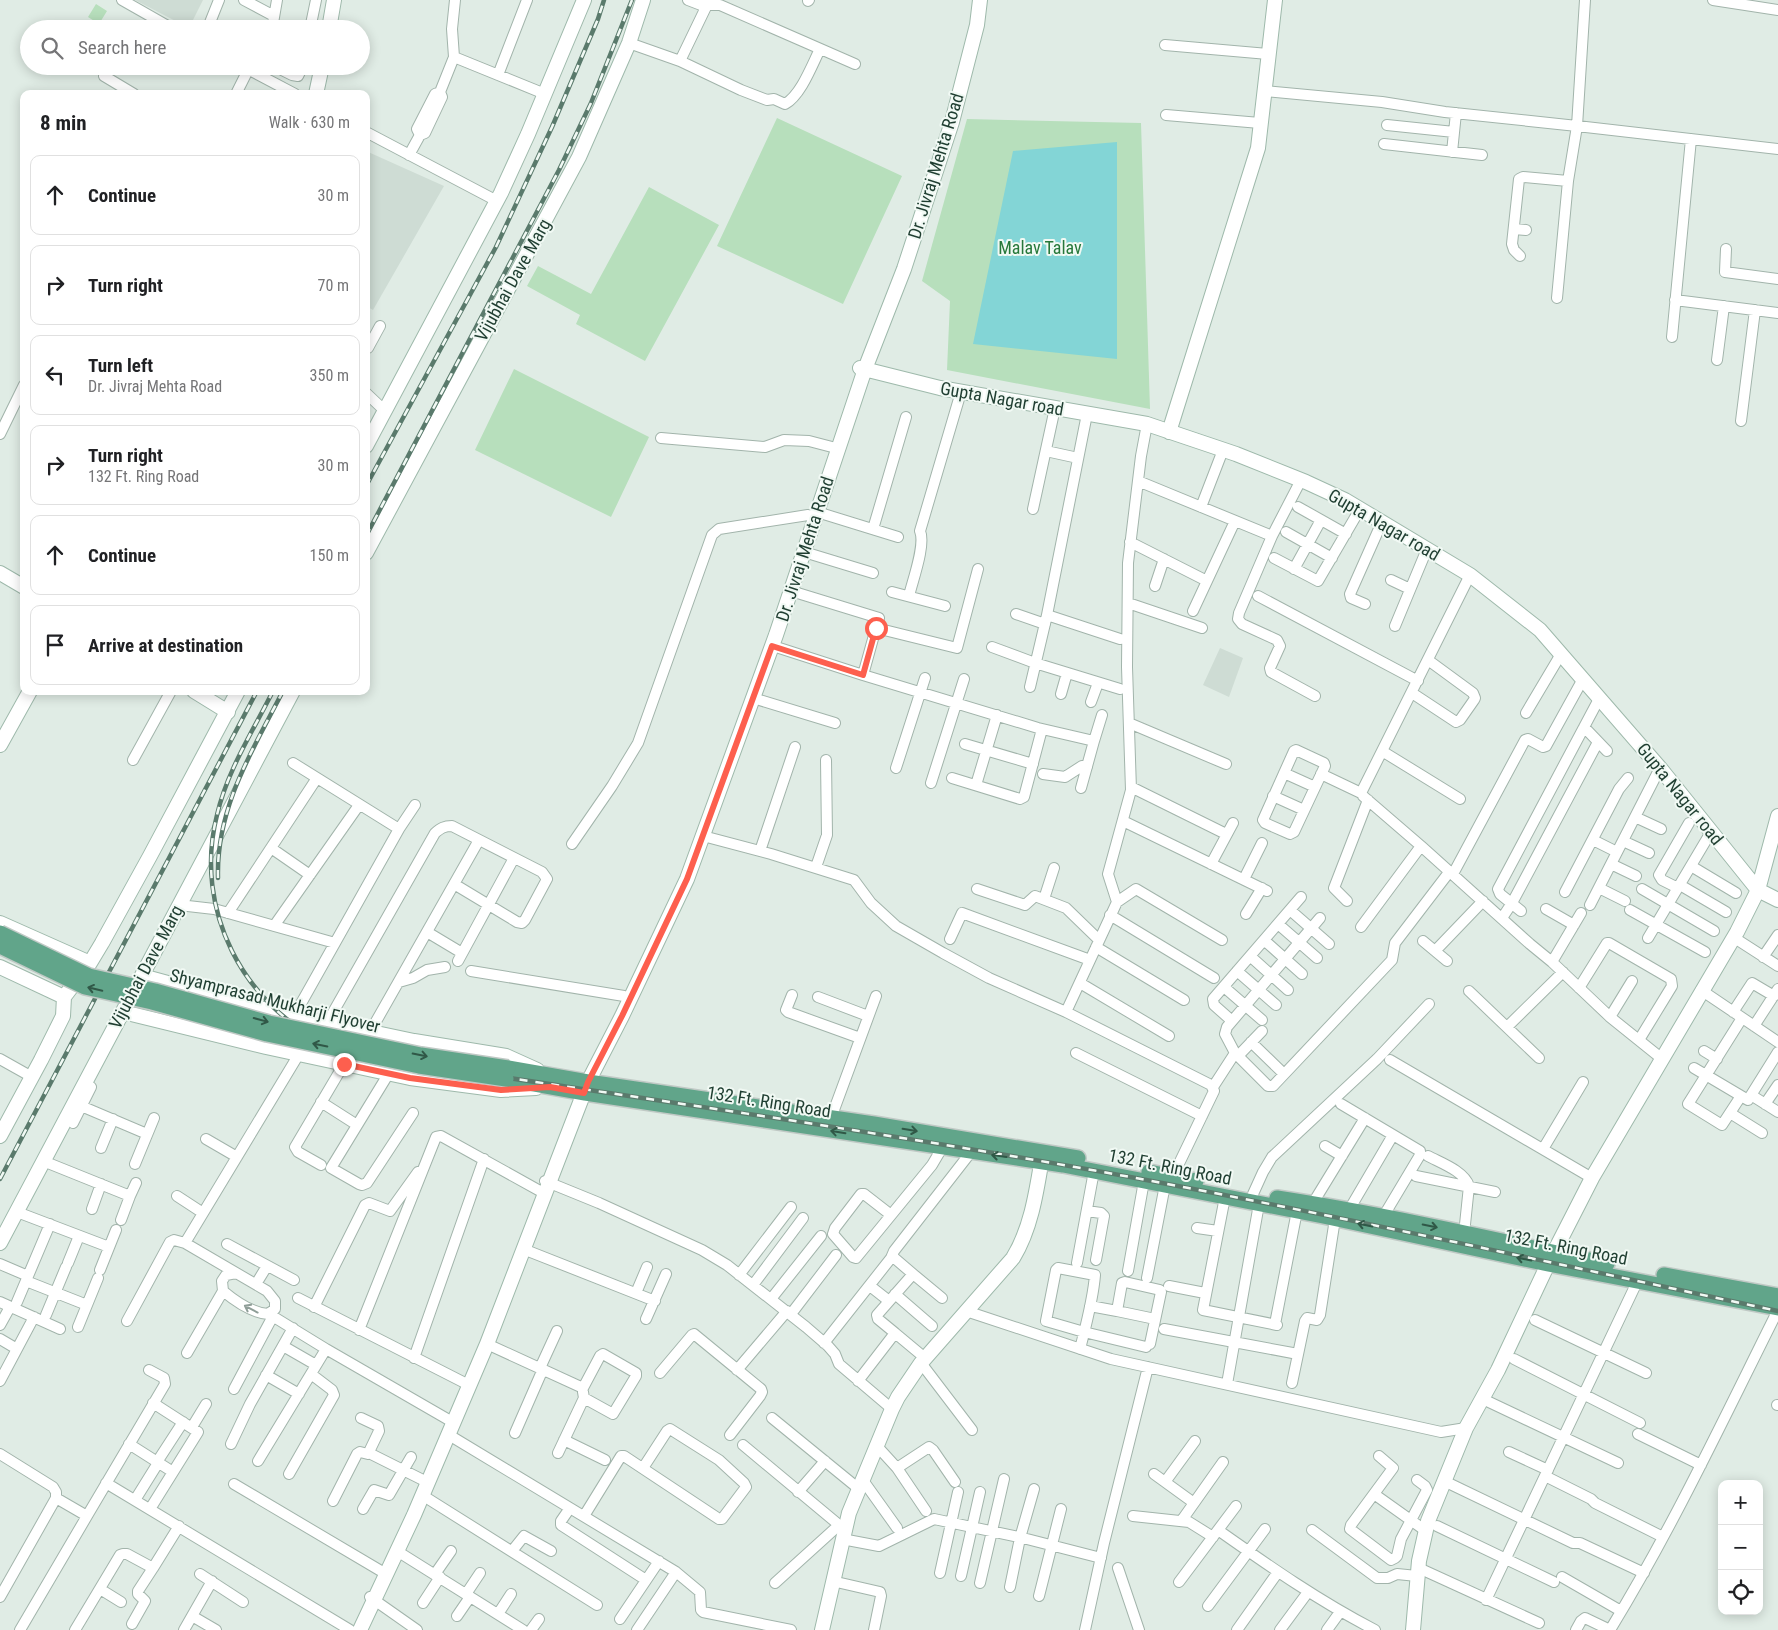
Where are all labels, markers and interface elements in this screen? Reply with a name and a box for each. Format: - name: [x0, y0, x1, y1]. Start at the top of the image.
- search box: [20, 20, 370, 75]
- icon: search: [38, 34, 66, 62]
- text: Search here: [78, 36, 166, 59]
- street label: Dr. Jivraj Mehta Road: [903, 91, 968, 241]
- text: 8 min: [40, 111, 87, 135]
- text: Walk · 630 m: [269, 113, 350, 132]
- icon: ahead: [41, 181, 69, 209]
- text: Continue: [88, 184, 156, 207]
- text: 30 m: [317, 186, 349, 205]
- street label: Vijubhai Dave Marg: [470, 215, 555, 345]
- park label: Malav Talav: [998, 237, 1082, 258]
- icon: right: [41, 271, 69, 299]
- text: Turn right: [88, 274, 163, 297]
- text: 70 m: [317, 276, 349, 295]
- text: Turn left: [88, 354, 153, 377]
- icon: left: [41, 361, 69, 389]
- text: 350 m: [310, 366, 349, 385]
- text: Dr. Jivraj Mehta Road: [88, 377, 222, 396]
- street label: Gupta Nagar road: [939, 377, 1065, 420]
- text: Turn right: [88, 444, 163, 467]
- icon: right: [41, 451, 69, 479]
- text: 30 m: [317, 456, 349, 475]
- text: 132 Ft. Ring Road: [88, 467, 199, 486]
- street label: Dr. Jivraj Mehta Road: [771, 474, 838, 624]
- street label: Gupta Nagar road: [1325, 484, 1444, 565]
- icon: ahead: [41, 541, 69, 569]
- text: Continue: [88, 544, 156, 567]
- text: 150 m: [310, 546, 349, 565]
- route start: [865, 617, 888, 640]
- icon: arrive: [41, 631, 69, 659]
- text: Arrive at destination: [88, 634, 243, 657]
- street label: Gupta Nagar road: [1633, 738, 1728, 849]
- street label: Vijubhai Dave Marg: [104, 901, 187, 1032]
- street label: Shyamprasad Mukharji Flyover: [168, 964, 383, 1037]
- one-way arrow: [87, 984, 103, 993]
- one-way arrow: [253, 1016, 269, 1026]
- one-way arrow: [313, 1040, 329, 1049]
- one-way arrow: [411, 1050, 427, 1060]
- route end: [333, 1053, 356, 1076]
- street label: 132 Ft. Ring Road: [706, 1081, 833, 1122]
- one-way arrow: [901, 1125, 917, 1135]
- one-way arrow: [831, 1127, 847, 1137]
- street label: 132 Ft. Ring Road: [1107, 1144, 1234, 1189]
- one-way arrow: [991, 1151, 1007, 1161]
- one-way arrow: [1357, 1220, 1373, 1229]
- one-way arrow: [1422, 1222, 1438, 1232]
- street label: 132 Ft. Ring Road: [1503, 1224, 1630, 1269]
- one-way arrow: [1516, 1254, 1532, 1263]
- one-way arrow: [244, 1304, 259, 1314]
- map controls: [1718, 1480, 1763, 1615]
- button: +: [1718, 1480, 1763, 1525]
- button: −: [1718, 1525, 1763, 1570]
- button: locate: [1718, 1570, 1763, 1615]

